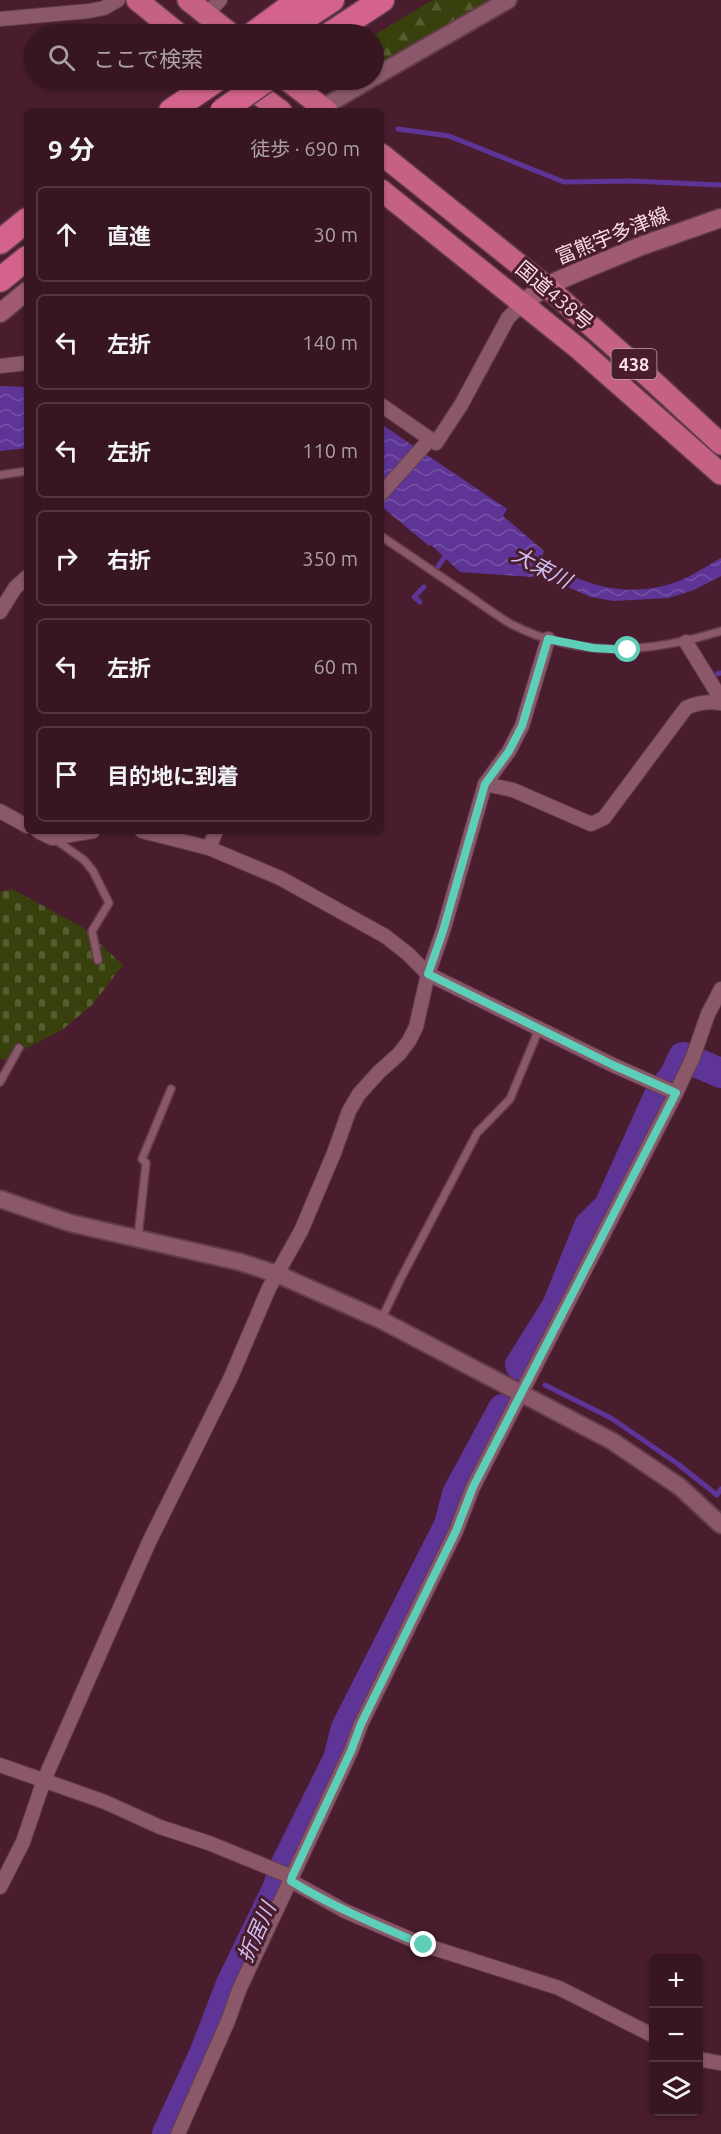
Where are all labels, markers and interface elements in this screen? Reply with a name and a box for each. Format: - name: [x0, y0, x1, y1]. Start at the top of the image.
- search box: [24, 24, 384, 90]
- icon: search: [45, 41, 78, 74]
- text: ここで検索: [93, 46, 203, 71]
- text: 9 分: [48, 135, 95, 164]
- text: 徒歩 · 690 m: [250, 137, 360, 160]
- street label: 富熊宇多津線: [552, 202, 672, 268]
- icon: ahead: [50, 218, 83, 251]
- text: 直進: [107, 223, 151, 248]
- text: 30 m: [314, 223, 358, 246]
- street label: 国道438号: [512, 256, 598, 334]
- icon: left: [50, 326, 83, 359]
- text: 左折: [107, 331, 151, 356]
- text: 140 m: [302, 331, 358, 354]
- road number: 438: [612, 349, 656, 379]
- icon: left: [50, 434, 83, 467]
- text: 左折: [107, 439, 151, 464]
- text: 110 m: [302, 439, 358, 462]
- icon: right: [50, 542, 83, 575]
- water label: 大束川: [509, 542, 577, 593]
- text: 右折: [107, 547, 151, 572]
- text: 350 m: [302, 547, 358, 570]
- route start: [614, 636, 640, 662]
- icon: left: [50, 650, 83, 683]
- text: 左折: [107, 655, 151, 680]
- text: 60 m: [314, 655, 358, 678]
- icon: arrive: [50, 758, 83, 791]
- text: 目的地に到着: [107, 763, 239, 788]
- water label: 折居川: [232, 1897, 281, 1966]
- route end: [410, 1931, 436, 1957]
- map controls: [649, 1954, 703, 2116]
- button: +: [649, 1954, 703, 2008]
- button: −: [649, 2008, 703, 2062]
- button: layers: [649, 2062, 703, 2116]

